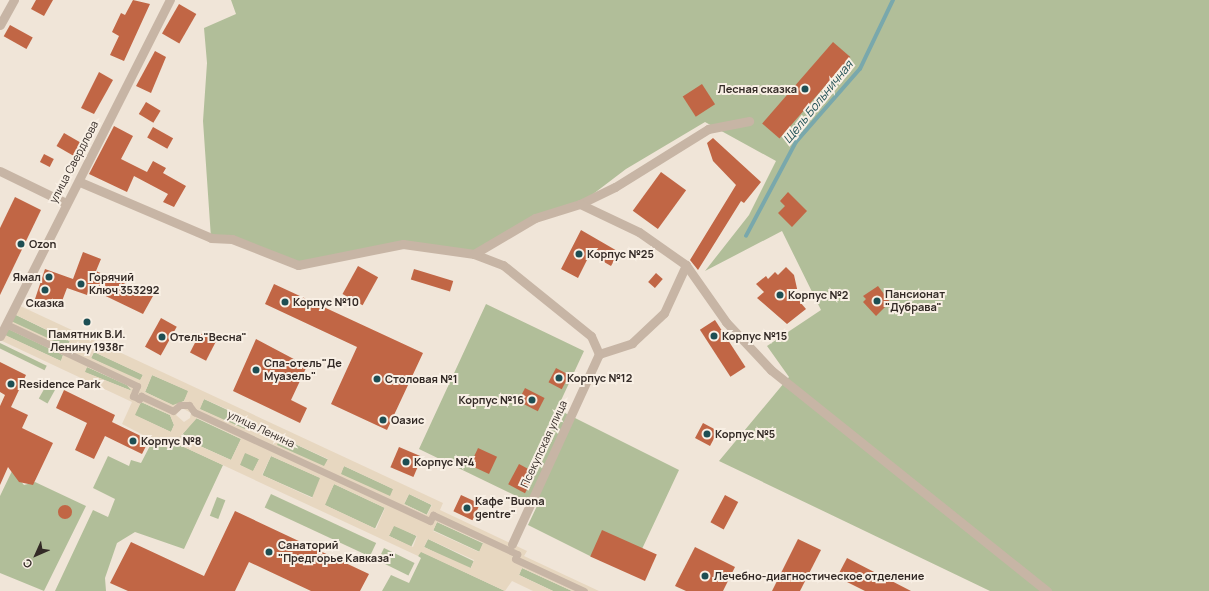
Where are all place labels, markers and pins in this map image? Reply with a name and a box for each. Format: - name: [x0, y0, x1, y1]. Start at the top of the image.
- place label: Лесная сказка: [718, 82, 797, 96]
- marker: Лесная сказка: [800, 84, 810, 94]
- place label: Ozon: [29, 237, 56, 251]
- marker: Ozon: [16, 239, 26, 249]
- place label: Корпус №25: [587, 247, 654, 261]
- marker: Корпус №25: [574, 249, 584, 259]
- place label: Ямал: [13, 270, 41, 284]
- place label: Горячий Ключ 353292: [89, 271, 159, 297]
- marker: Ямал: [44, 272, 54, 282]
- marker: Горячий Ключ 353292: [76, 279, 86, 289]
- marker: Сказка: [40, 285, 50, 295]
- place label: Корпус №2: [788, 288, 848, 302]
- place label: Пансионат "Дубрава": [885, 288, 945, 314]
- marker: Корпус №2: [775, 290, 785, 300]
- place label: Корпус №10: [293, 295, 359, 309]
- place label: Сказка: [26, 296, 64, 310]
- marker: Пансионат "Дубрава": [872, 296, 882, 306]
- marker: Корпус №10: [280, 297, 290, 307]
- marker: Памятник В.И. Ленину 1938г: [82, 317, 92, 327]
- place label: Памятник В.И. Ленину 1938г: [48, 328, 126, 354]
- place label: Корпус №15: [722, 329, 787, 343]
- place label: Отель"Весна": [170, 330, 247, 344]
- marker: Корпус №15: [709, 331, 719, 341]
- marker: Отель"Весна": [157, 332, 167, 342]
- place label: Спа-отель"Де Муазель": [264, 357, 342, 383]
- marker: Спа-отель"Де Муазель": [251, 365, 261, 375]
- place label: Корпус №12: [567, 371, 632, 385]
- place label: Столовая №1: [385, 372, 457, 386]
- marker: Корпус №12: [554, 373, 564, 383]
- marker: Столовая №1: [372, 374, 382, 384]
- place label: Residence Park: [19, 377, 100, 391]
- marker: Residence Park: [6, 379, 16, 389]
- place label: Корпус №16: [458, 393, 524, 407]
- marker: Корпус №16: [527, 395, 537, 405]
- place label: Оазис: [391, 413, 424, 427]
- marker: Оазис: [378, 415, 388, 425]
- place label: Корпус №5: [715, 427, 775, 441]
- marker: Корпус №5: [702, 429, 712, 439]
- place label: Корпус №8: [141, 434, 202, 448]
- marker: Корпус №8: [128, 436, 138, 446]
- place label: Корпус №4: [414, 455, 475, 469]
- marker: Корпус №4: [401, 457, 411, 467]
- place label: Кафе "Buona gentre": [475, 495, 545, 521]
- marker: Кафе "Buona gentre": [462, 503, 472, 513]
- place label: Санаторий "Предгорье Кавказа": [278, 539, 394, 565]
- marker: Санаторий "Предгорье Кавказа": [263, 546, 275, 558]
- place label: Лечебно-диагностическое отделение: [714, 569, 924, 583]
- marker: Лечебно-диагностическое отделение: [699, 570, 711, 582]

